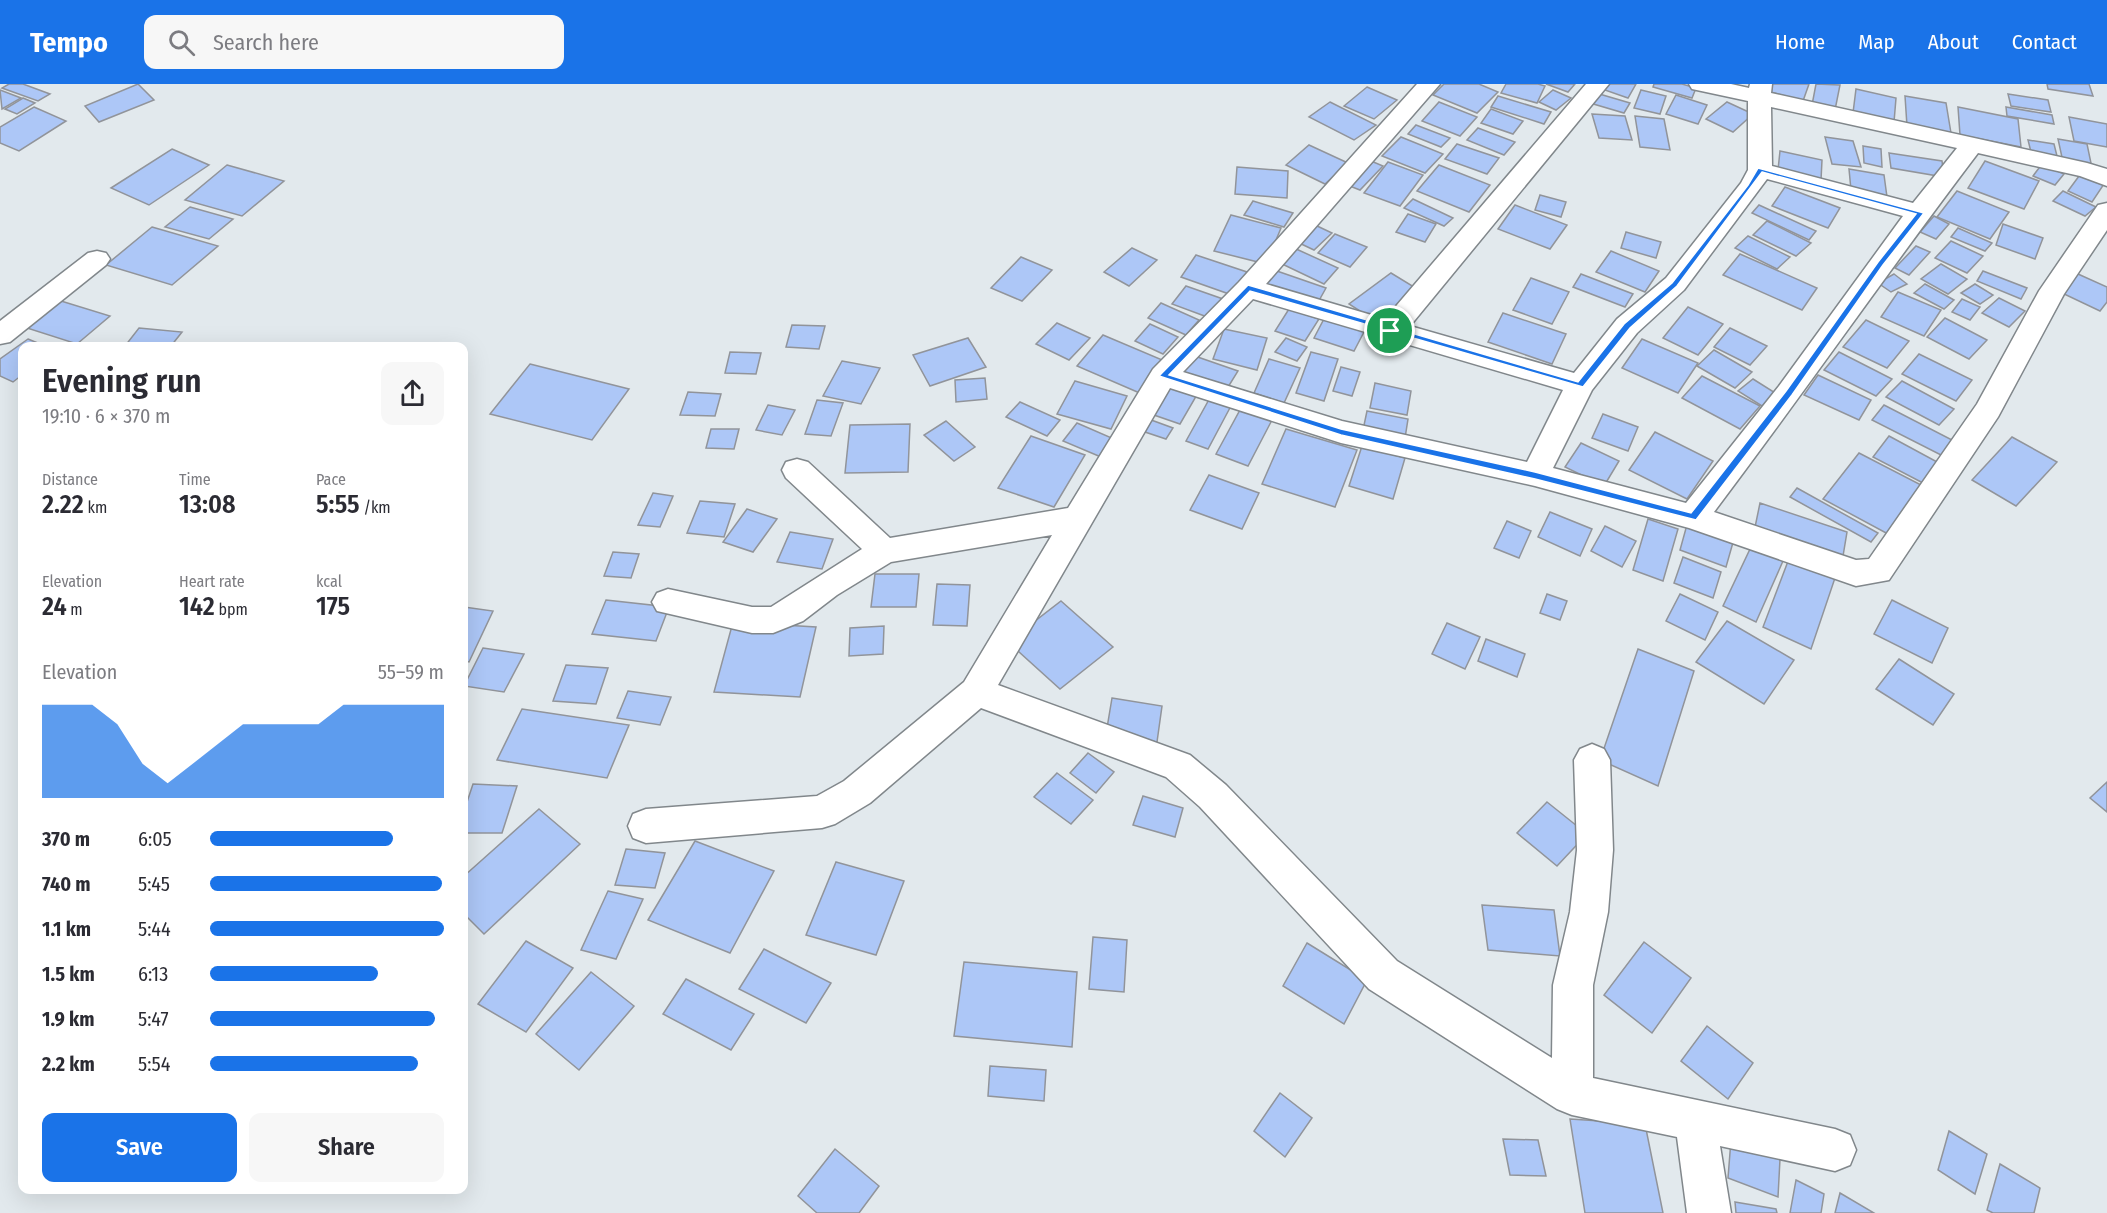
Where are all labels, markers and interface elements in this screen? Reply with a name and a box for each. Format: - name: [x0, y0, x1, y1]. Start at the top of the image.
- search box: [144, 15, 564, 69]
- text: Tempo: [30, 26, 108, 59]
- icon: search: [165, 26, 198, 59]
- text: Search here: [213, 29, 319, 56]
- text: Home: [1775, 29, 1825, 55]
- text: Map: [1858, 29, 1895, 55]
- text: About: [1928, 29, 1979, 55]
- text: Contact: [2012, 29, 2077, 55]
- pin: [1364, 305, 1415, 356]
- icon: arrive: [1373, 314, 1406, 347]
- text: Evening run: [42, 361, 202, 401]
- button: share: [381, 362, 444, 425]
- text: 19:10 · 6 × 370 m: [42, 404, 170, 428]
- text: Distance: [42, 470, 98, 489]
- text: Time: [179, 470, 211, 489]
- text: Pace: [316, 470, 346, 489]
- text: 2.22: [42, 489, 84, 520]
- text: 13:08: [179, 489, 235, 520]
- text: 5:55: [316, 489, 360, 520]
- text: km: [84, 498, 107, 517]
- text: /km: [360, 498, 391, 517]
- text: Elevation: [42, 572, 102, 591]
- text: Heart rate: [179, 572, 245, 591]
- text: kcal: [316, 572, 342, 591]
- text: 24: [42, 591, 67, 622]
- text: 142: [179, 591, 215, 622]
- text: 175: [316, 591, 350, 622]
- text: m: [67, 600, 83, 619]
- text: bpm: [215, 600, 248, 619]
- text: Elevation: [42, 660, 117, 684]
- text: 55–59 m: [378, 660, 444, 684]
- text: 370 m: [42, 827, 90, 851]
- text: 6:05: [138, 827, 172, 851]
- text: 740 m: [42, 872, 91, 896]
- text: 5:45: [138, 872, 170, 896]
- text: 1.1 km: [42, 917, 91, 941]
- text: 5:44: [138, 917, 171, 941]
- text: 1.5 km: [42, 962, 95, 986]
- text: 6:13: [138, 962, 168, 986]
- text: 1.9 km: [42, 1007, 95, 1031]
- text: 5:47: [138, 1007, 169, 1031]
- text: 2.2 km: [42, 1052, 95, 1076]
- text: 5:54: [138, 1052, 170, 1076]
- button: Save: [42, 1113, 237, 1182]
- button: Share: [249, 1113, 444, 1182]

